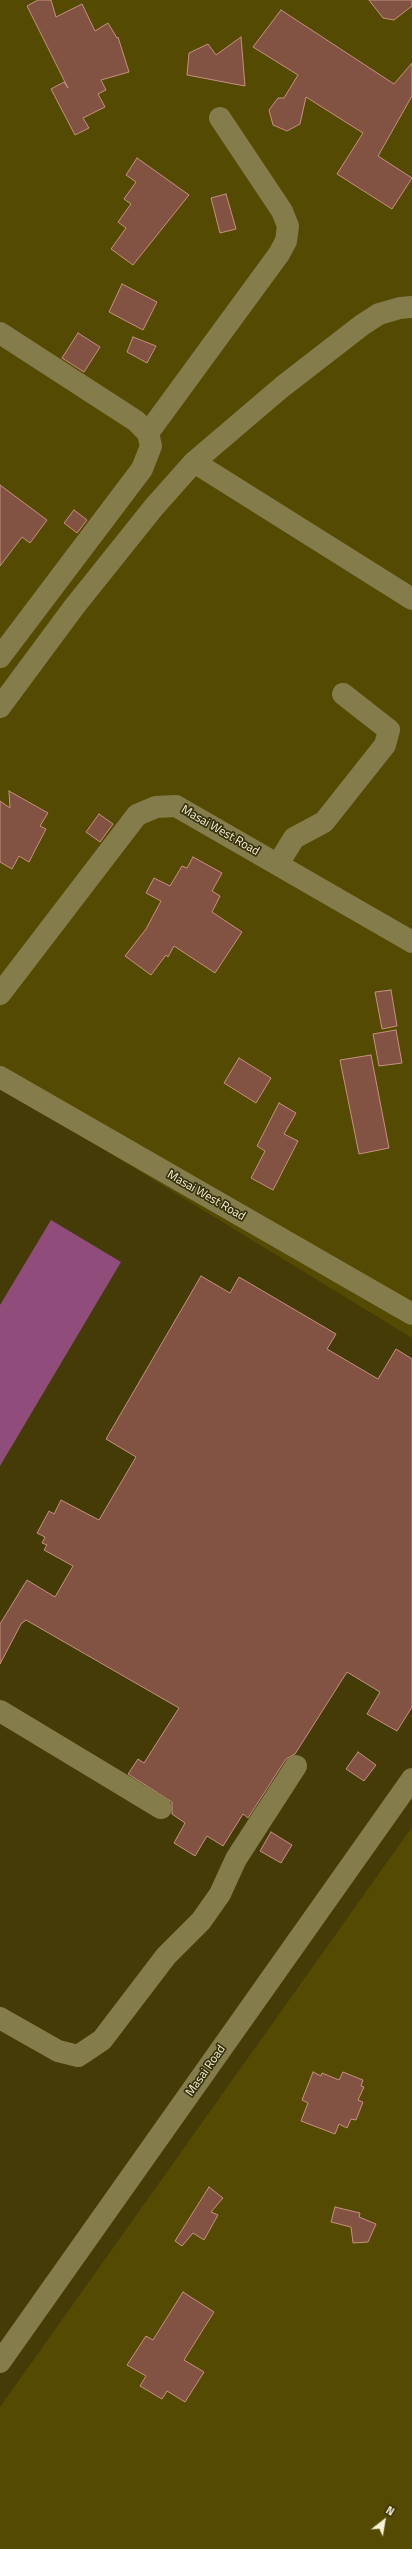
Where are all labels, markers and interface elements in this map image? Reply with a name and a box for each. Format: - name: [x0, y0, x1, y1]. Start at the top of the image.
- street label: Masai West Road: [178, 803, 262, 859]
- street label: Masai West Road: [164, 1168, 248, 1224]
- street label: Masai Road: [183, 2043, 229, 2099]
- north arrow: [364, 2501, 404, 2541]
- text: N: [383, 2502, 398, 2520]

